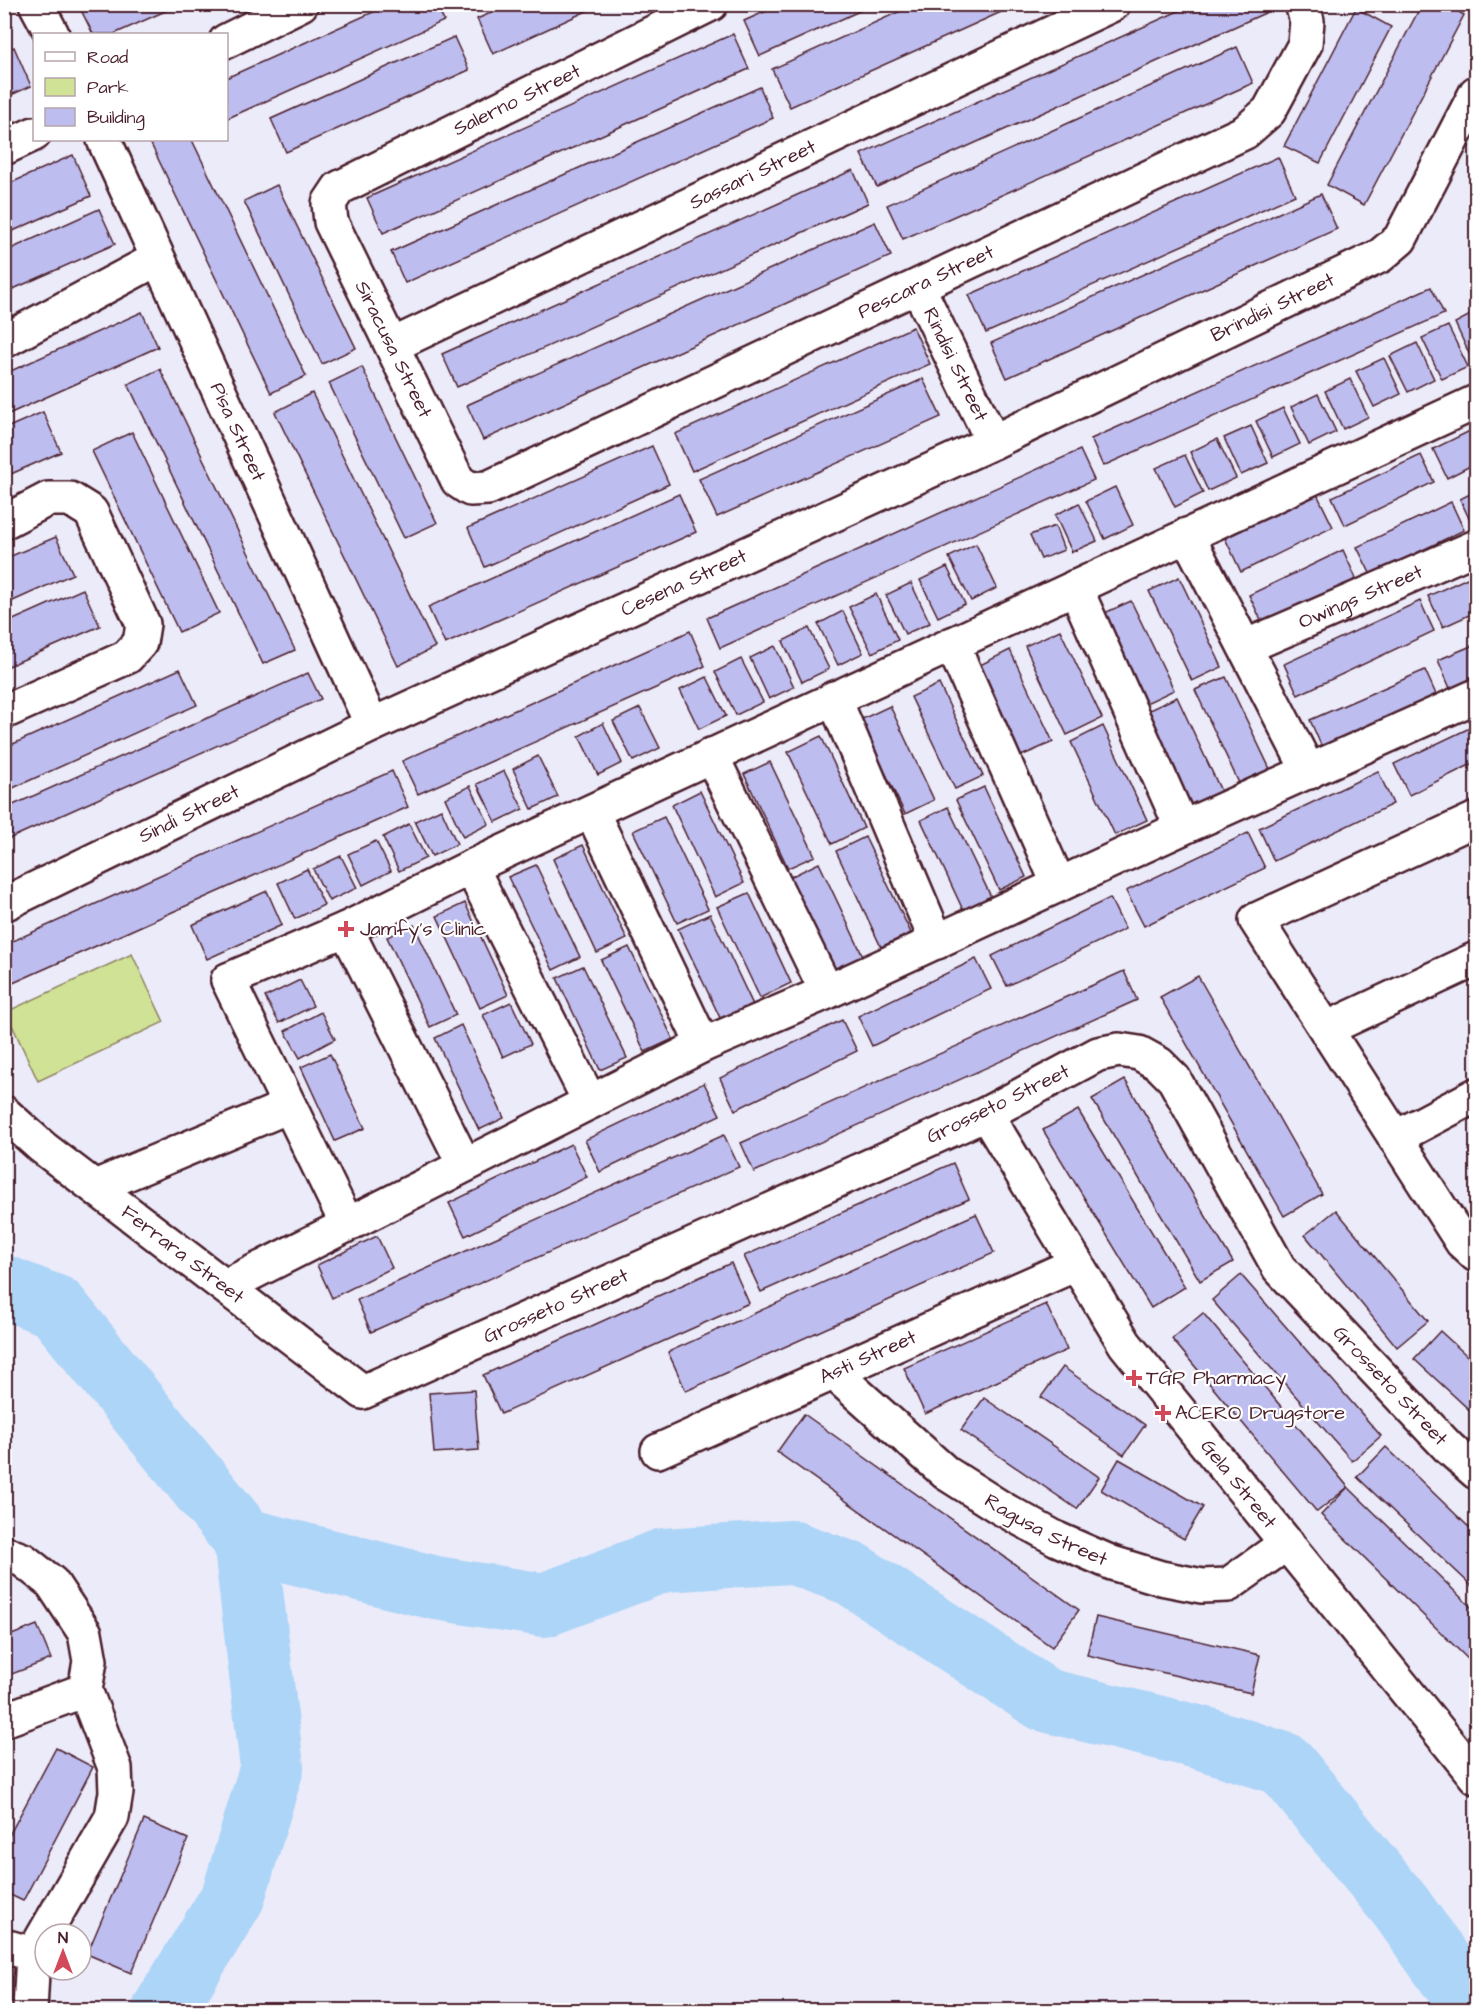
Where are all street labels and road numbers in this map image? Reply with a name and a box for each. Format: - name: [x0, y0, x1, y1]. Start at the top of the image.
- street label: Salerno Street: [448, 57, 586, 143]
- street label: Sassari Street: [685, 133, 821, 217]
- street label: Pescara Street: [853, 238, 999, 326]
- street label: Brindisi Street: [1206, 266, 1339, 349]
- street label: Siracusa Street: [348, 276, 439, 423]
- street label: Rindisi Street: [916, 303, 995, 426]
- street label: Pisa Street: [203, 378, 272, 486]
- street label: Cesena Street: [616, 542, 752, 624]
- street label: Owings Street: [1294, 558, 1427, 636]
- street label: Sindi Street: [134, 777, 244, 850]
- street label: Grosseto Street: [922, 1057, 1074, 1151]
- street label: Ferrara Street: [115, 1198, 250, 1310]
- street label: Grosseto Street: [479, 1261, 633, 1351]
- street label: Grosseto Street: [1326, 1319, 1454, 1452]
- street label: Asti Street: [815, 1323, 921, 1391]
- street label: Gela Street: [1194, 1433, 1283, 1535]
- street label: Ragusa Street: [979, 1487, 1112, 1573]

